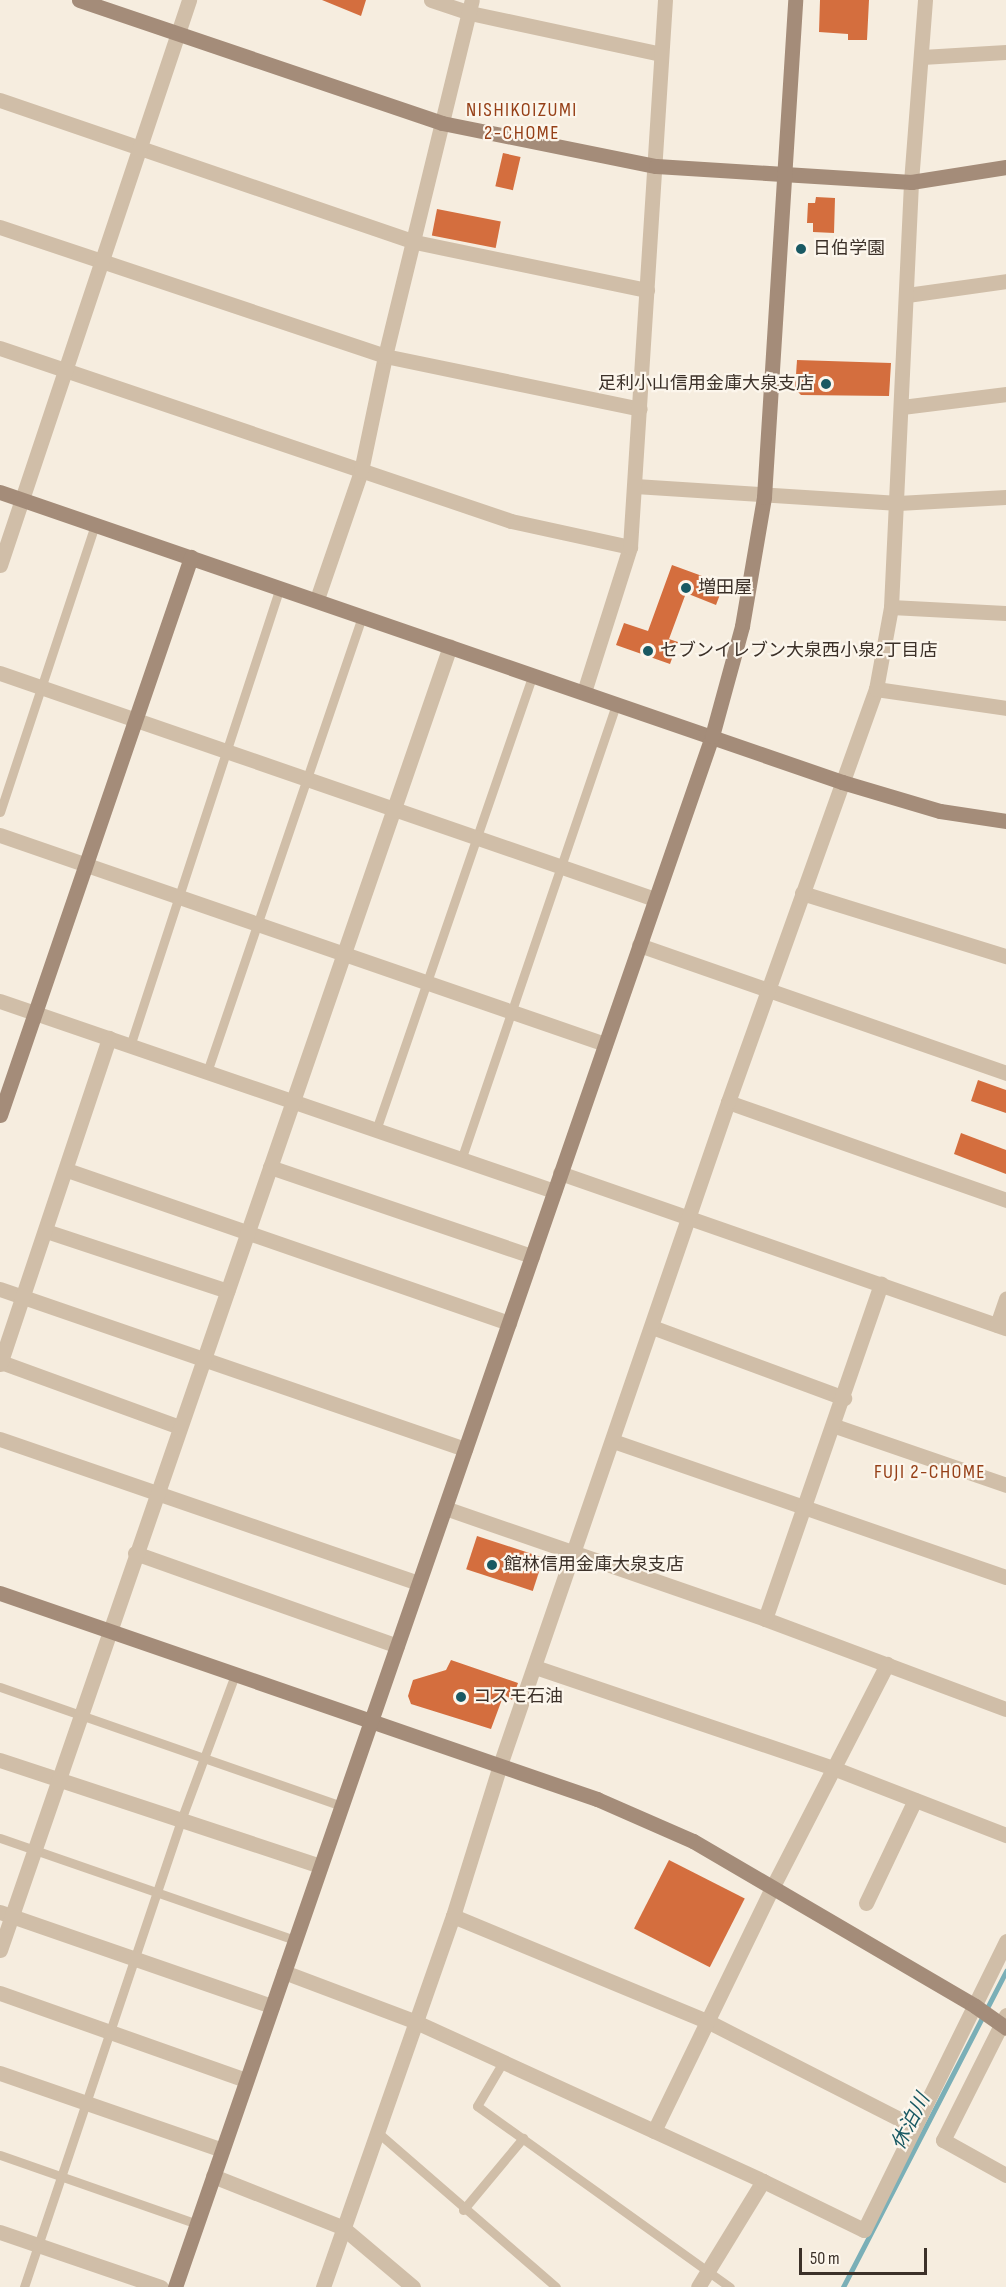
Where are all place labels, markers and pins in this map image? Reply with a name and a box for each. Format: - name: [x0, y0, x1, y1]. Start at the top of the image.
- place label: 日伯学園: [813, 238, 885, 260]
- marker: 日伯学園: [794, 242, 808, 256]
- place label: 足利小山信用金庫大泉支店: [598, 373, 814, 395]
- marker: 足利小山信用金庫大泉支店: [819, 377, 833, 391]
- place label: 増田屋: [698, 577, 752, 599]
- marker: 増田屋: [679, 581, 693, 595]
- place label: セブンイレブン大泉西小泉2丁目店: [660, 640, 937, 662]
- marker: セブンイレブン大泉西小泉2丁目店: [641, 644, 655, 658]
- place label: 館林信用金庫大泉支店: [504, 1554, 684, 1576]
- marker: 館林信用金庫大泉支店: [485, 1558, 499, 1572]
- place label: コスモ石油: [473, 1686, 563, 1708]
- marker: コスモ石油: [454, 1690, 468, 1704]

